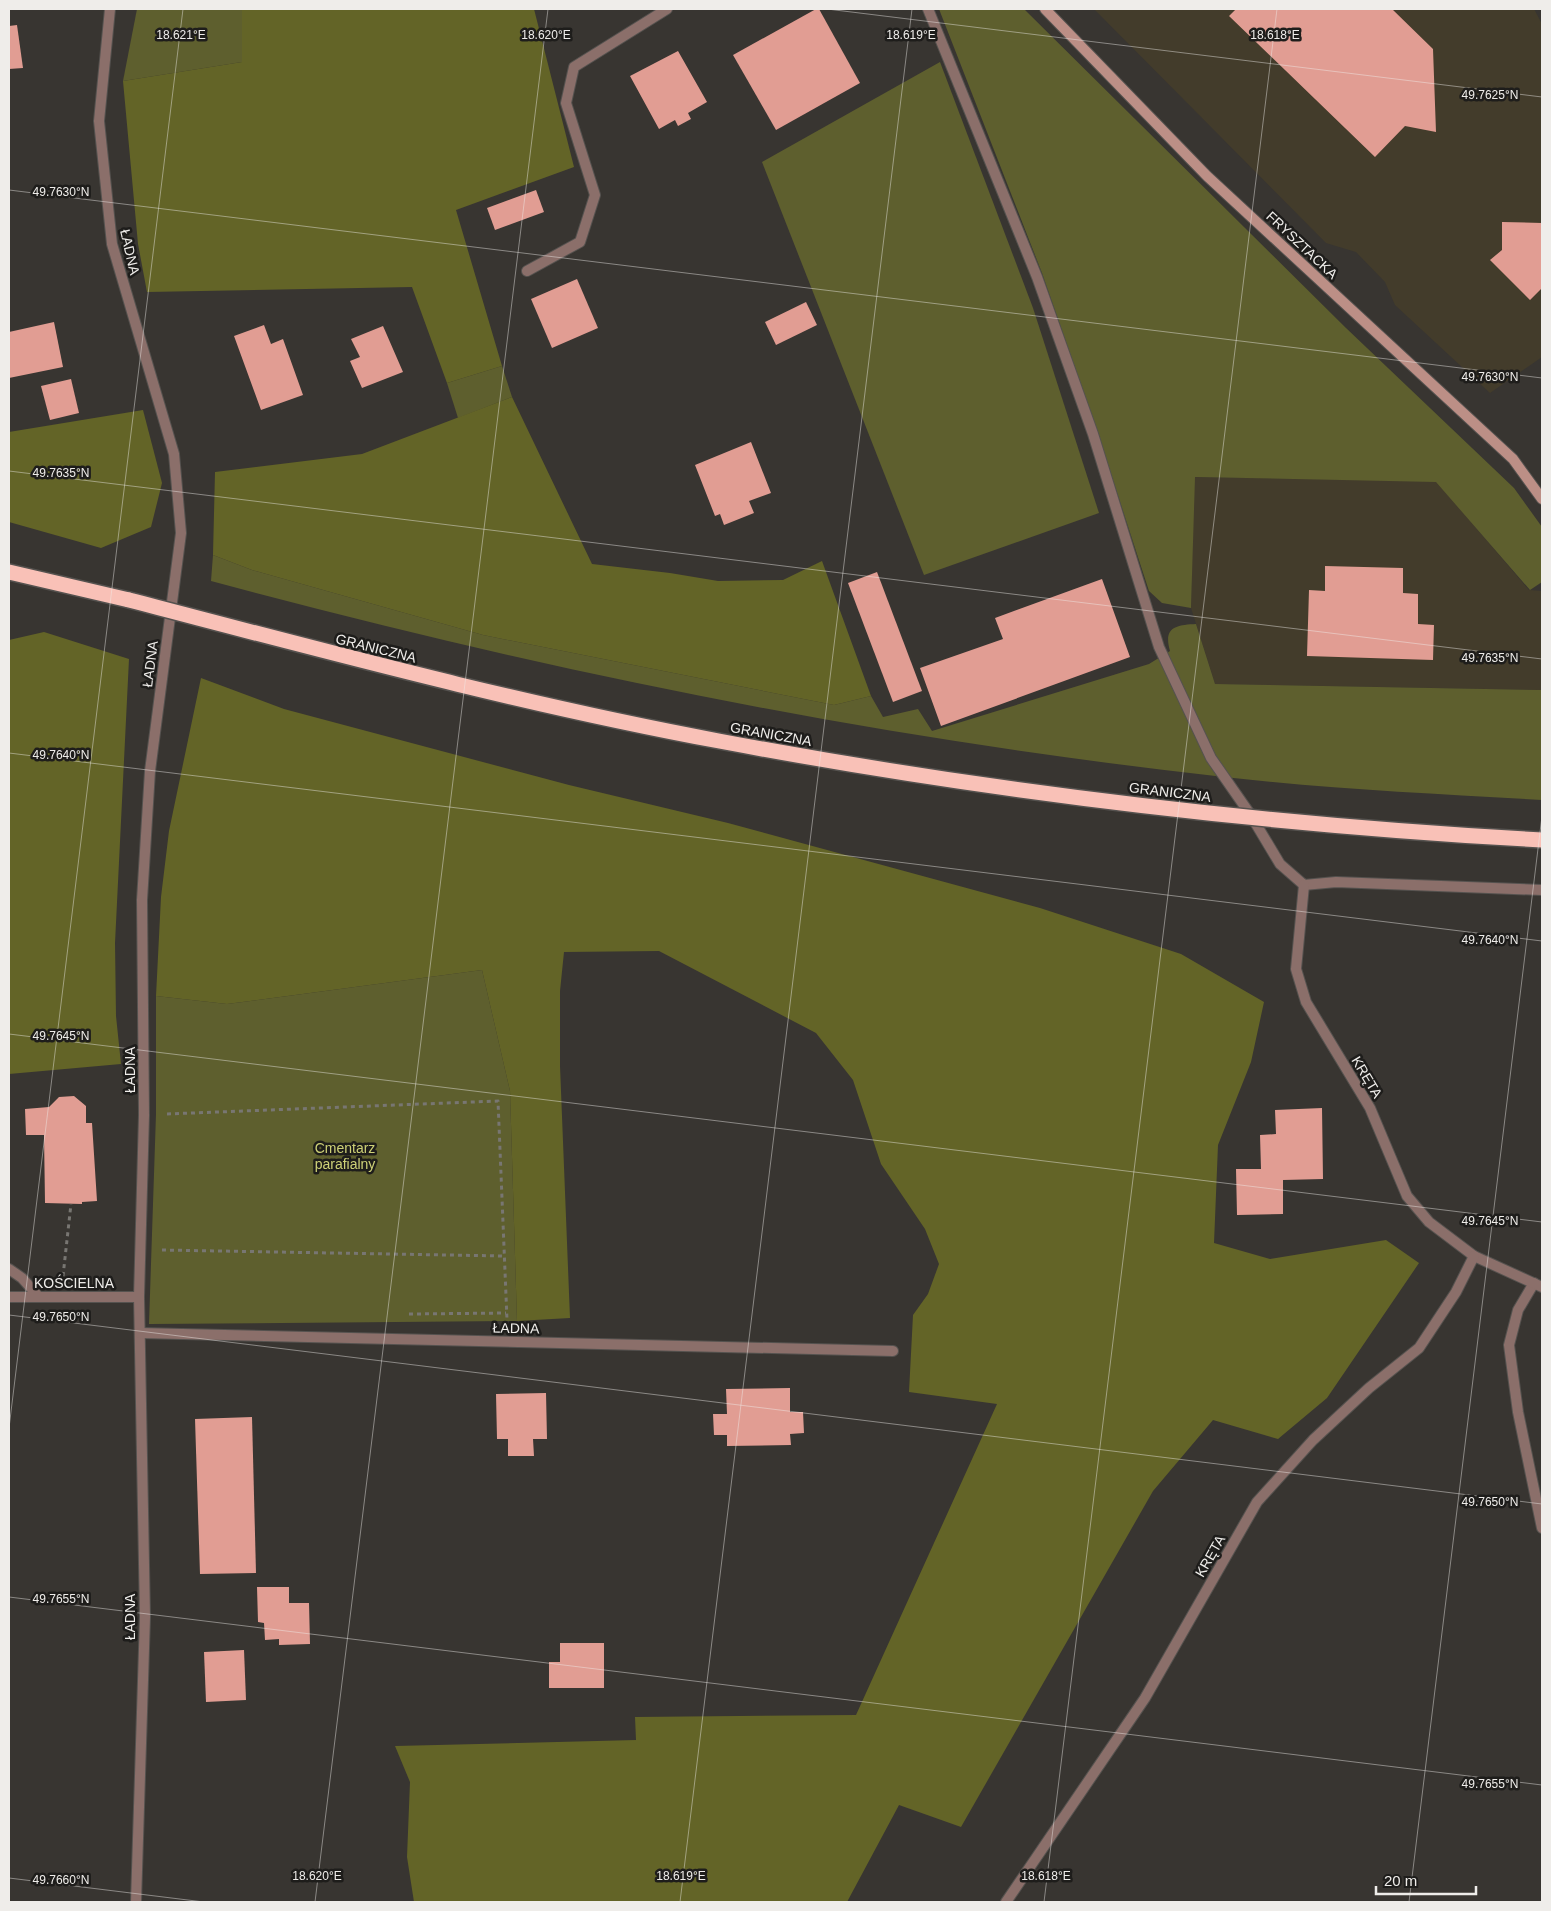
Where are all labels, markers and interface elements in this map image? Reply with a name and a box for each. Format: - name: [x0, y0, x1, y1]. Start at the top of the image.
- text: 18.621°E: [156, 28, 206, 42]
- text: 18.620°E: [521, 28, 571, 42]
- text: 18.619°E: [886, 28, 936, 42]
- text: 18.618°E: [1250, 28, 1300, 42]
- text: 49.7625°N: [1462, 88, 1518, 102]
- text: 49.7630°N: [33, 185, 89, 199]
- street label: FRYSZTACKA: [1263, 208, 1341, 282]
- street label: ŁADNA: [117, 227, 143, 277]
- text: 49.7630°N: [1462, 370, 1518, 384]
- text: 49.7635°N: [33, 466, 89, 480]
- street label: GRANICZNA: [334, 630, 419, 666]
- street label: ŁADNA: [139, 639, 161, 688]
- text: 49.7635°N: [1462, 651, 1518, 665]
- street label: GRANICZNA: [729, 719, 814, 749]
- text: 49.7640°N: [33, 748, 89, 762]
- street label: GRANICZNA: [1128, 779, 1213, 805]
- text: 49.7640°N: [1462, 933, 1518, 947]
- text: 49.7645°N: [33, 1029, 89, 1043]
- street label: ŁADNA: [122, 1046, 138, 1093]
- street label: KRĘTA: [1348, 1053, 1386, 1101]
- park label: Cmentarz parafialny: [315, 1140, 375, 1172]
- text: 49.7645°N: [1462, 1214, 1518, 1228]
- street label: KOŚCIELNA: [34, 1274, 115, 1291]
- text: 49.7650°N: [33, 1310, 89, 1324]
- street label: ŁADNA: [493, 1320, 540, 1336]
- text: 49.7650°N: [1462, 1495, 1518, 1509]
- street label: KRĘTA: [1192, 1532, 1229, 1580]
- text: 49.7655°N: [33, 1592, 89, 1606]
- street label: ŁADNA: [122, 1593, 138, 1640]
- text: 49.7655°N: [1462, 1777, 1518, 1791]
- scale bar: [1376, 1864, 1476, 1896]
- text: 18.620°E: [292, 1869, 342, 1883]
- text: 18.619°E: [656, 1869, 706, 1883]
- text: 18.618°E: [1021, 1869, 1071, 1883]
- text: 20 m: [1384, 1872, 1417, 1889]
- text: 49.7660°N: [33, 1873, 89, 1887]

